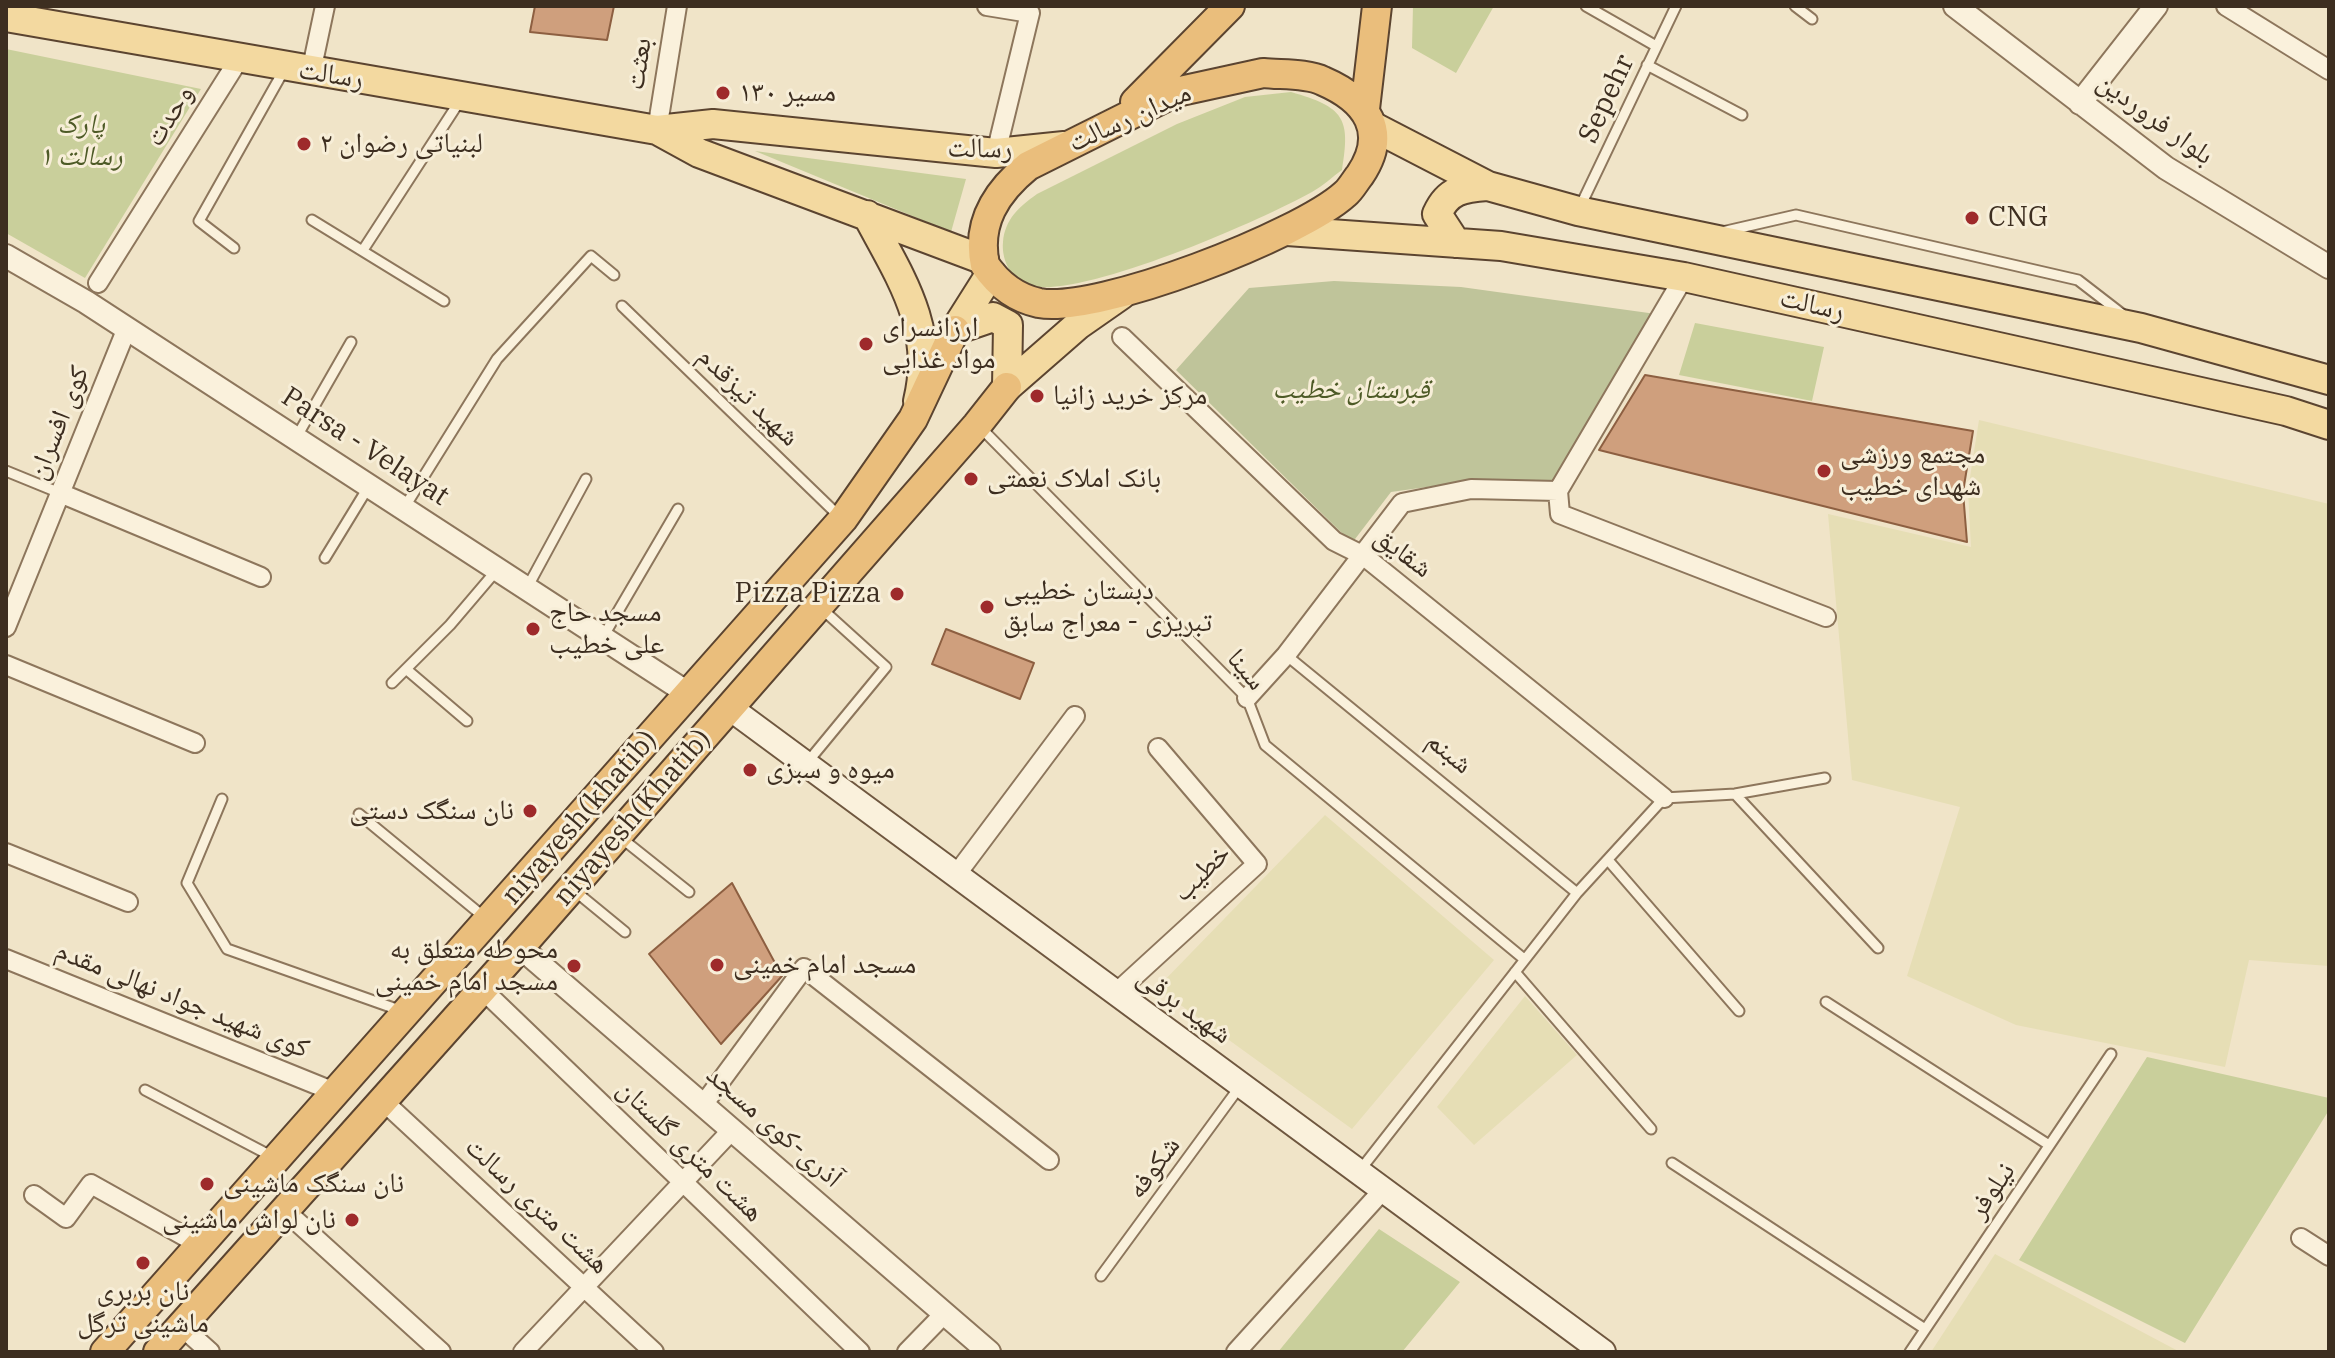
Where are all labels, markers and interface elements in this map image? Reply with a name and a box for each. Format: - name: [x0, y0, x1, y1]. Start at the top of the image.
- street label: بعثت: [618, 36, 660, 92]
- street label: Sepehr: [1572, 49, 1642, 149]
- street label: رسالت: [296, 53, 366, 97]
- street label: بلوار فروردین: [2090, 65, 2220, 173]
- place label: مسیر ۱۳۰: [739, 76, 836, 110]
- street label: میدان رسالت: [1063, 76, 1197, 160]
- street label: وحدت: [138, 79, 202, 153]
- marker: مسیر ۱۳۰: [714, 84, 732, 102]
- park label: پارک رسالت ۱: [39, 108, 123, 174]
- place label: لبنیاتی رضوان ۲: [320, 127, 483, 161]
- street label: رسالت: [947, 132, 1013, 166]
- marker: لبنیاتی رضوان ۲: [295, 135, 313, 153]
- place label: CNG: [1988, 201, 2048, 235]
- marker: CNG: [1963, 209, 1981, 227]
- street label: رسالت: [1776, 281, 1848, 329]
- place label: ارزانسرای مواد غذایی: [882, 311, 996, 377]
- marker: ارزانسرای مواد غذایی: [857, 335, 875, 353]
- street label: شهید تیزقدم: [690, 340, 806, 454]
- street label: کوی افسران: [21, 361, 97, 485]
- park label: قبرستان خطیب: [1272, 373, 1430, 407]
- place label: مرکز خرید زانیا: [1053, 379, 1207, 413]
- street label: Parsa - Velayat: [275, 380, 455, 514]
- marker: مرکز خرید زانیا: [1028, 387, 1046, 405]
- place label: مجتمع ورزشی شهدای خطیب: [1840, 438, 1985, 504]
- place label: بانک املاک نعمتی: [987, 462, 1161, 496]
- marker: مجتمع ورزشی شهدای خطیب: [1815, 462, 1833, 480]
- marker: بانک املاک نعمتی: [962, 470, 980, 488]
- street label: شقایق: [1367, 520, 1439, 586]
- place label: دبستان خطیبی تبریزی - معراج سابق: [1003, 574, 1212, 640]
- place label: Pizza Pizza: [734, 577, 881, 611]
- marker: Pizza Pizza: [888, 585, 906, 603]
- place label: مسجد حاج علی خطیب: [549, 596, 664, 662]
- marker: دبستان خطیبی تبریزی - معراج سابق: [978, 598, 996, 616]
- marker: مسجد حاج علی خطیب: [524, 620, 542, 638]
- street label: سینا: [1219, 642, 1273, 698]
- street label: niyayesh(Khatib): [547, 723, 719, 913]
- street label: niyayesh(khatib): [495, 724, 665, 912]
- street label: شبنم: [1419, 724, 1479, 782]
- place label: میوه و سبزی: [766, 753, 895, 787]
- marker: میوه و سبزی: [741, 761, 759, 779]
- place label: نان سنگک دستی: [349, 794, 514, 828]
- marker: نان سنگک دستی: [521, 802, 539, 820]
- street label: خطیب: [1166, 837, 1238, 909]
- place label: محوطه متعلق به مسجد امام خمینی: [375, 933, 558, 999]
- street label: کوی شهید جواد نهالی مقدم: [50, 934, 314, 1066]
- place label: مسجد امام خمینی: [733, 948, 916, 982]
- marker: مسجد امام خمینی: [708, 956, 726, 974]
- marker: محوطه متعلق به مسجد امام خمینی: [565, 957, 583, 975]
- street label: شهید برقی: [1130, 960, 1238, 1052]
- street label: آذری-کوی مسجد: [699, 1059, 849, 1195]
- street label: هشت متری گلستان: [610, 1073, 770, 1229]
- street label: شکوفه: [1120, 1130, 1188, 1206]
- street label: هشت متری رسالت: [458, 1131, 616, 1281]
- street label: نیلوفر: [1961, 1156, 2023, 1226]
- place label: نان سنگک ماشینی: [223, 1167, 404, 1201]
- marker: نان سنگک ماشینی: [198, 1175, 216, 1193]
- place label: نان لواش ماشینی: [162, 1203, 336, 1237]
- marker: نان لواش ماشینی: [343, 1211, 361, 1229]
- marker: نان بربری ماشینی ترگل: [134, 1254, 152, 1272]
- place label: نان بربری ماشینی ترگل: [77, 1275, 209, 1341]

